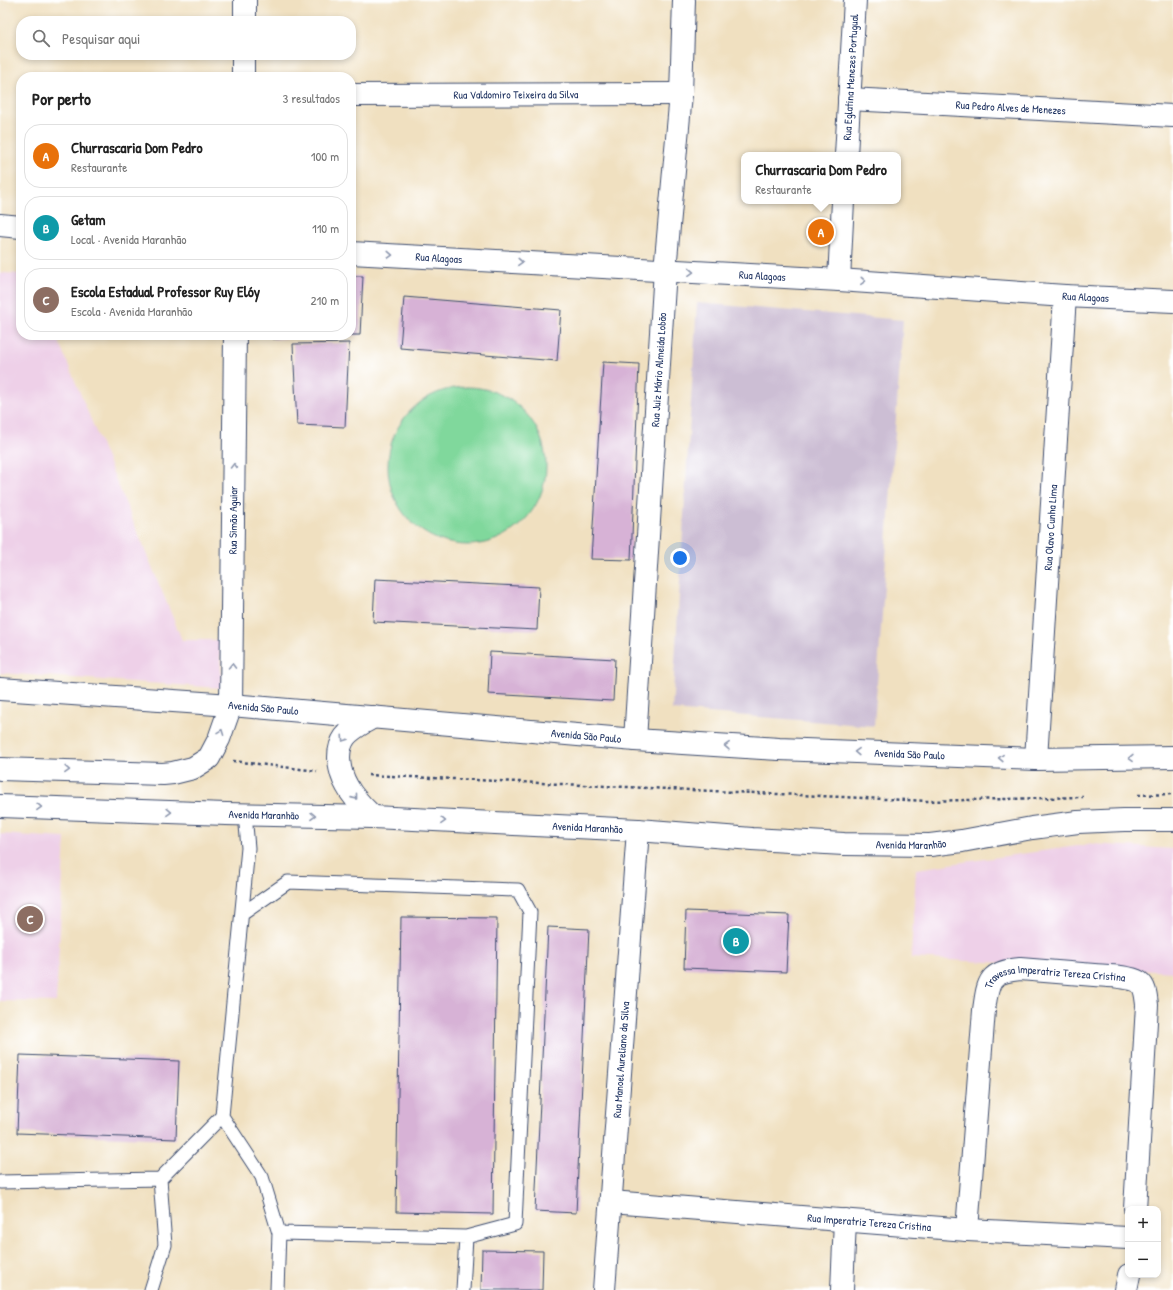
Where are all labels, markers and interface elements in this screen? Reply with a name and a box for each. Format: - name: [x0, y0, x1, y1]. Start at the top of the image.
- street label: Rua Eglatina Menezes Portugual: [840, 14, 861, 141]
- search box: [16, 16, 356, 60]
- icon: search: [30, 27, 52, 49]
- text: Pesquisar aqui: [62, 28, 140, 49]
- text: Por perto: [32, 87, 91, 110]
- street label: Rua Valdomiro Teixeira da Silva: [454, 87, 579, 102]
- text: 3 resultados: [282, 89, 340, 107]
- street label: Rua Pedro Alves de Menezes: [955, 98, 1066, 117]
- text: Churrascaria Dom Pedro: [71, 137, 203, 158]
- text: A: [43, 147, 49, 165]
- text: 100 m: [311, 147, 339, 165]
- popup: [741, 152, 901, 204]
- text: Restaurante: [71, 158, 127, 176]
- text: Churrascaria Dom Pedro: [755, 159, 887, 180]
- text: Restaurante: [755, 180, 812, 198]
- text: Getam: [71, 209, 105, 230]
- pin: A: [808, 217, 834, 247]
- text: B: [43, 219, 49, 237]
- text: 110 m: [312, 219, 339, 237]
- text: Local · Avenida Maranhão: [71, 230, 187, 248]
- one-way arrow: [387, 250, 393, 259]
- street label: Rua Alagoas: [415, 250, 463, 266]
- one-way arrow: [517, 258, 523, 266]
- one-way arrow: [688, 267, 694, 276]
- street label: Rua Alagoas: [739, 267, 786, 284]
- one-way arrow: [860, 277, 866, 286]
- text: Escola Estadual Professor Ruy Elóy: [71, 281, 260, 302]
- street label: Rua Alagoas: [1062, 289, 1109, 305]
- text: C: [42, 291, 50, 309]
- text: 210 m: [311, 291, 339, 309]
- text: Escola · Avenida Maranhão: [71, 302, 192, 320]
- street label: Rua Juiz Mário Almeida Lobão: [648, 312, 669, 427]
- one-way arrow: [230, 463, 238, 469]
- street label: Rua Olavo Cunha Lima: [1041, 483, 1060, 571]
- street label: Rua Simão Aguiar: [226, 485, 240, 554]
- your location: [670, 548, 690, 568]
- one-way arrow: [227, 663, 236, 669]
- street label: Avenida São Paulo: [228, 698, 300, 718]
- street label: Avenida São Paulo: [550, 726, 622, 746]
- one-way arrow: [216, 729, 225, 736]
- one-way arrow: [342, 735, 349, 742]
- one-way arrow: [724, 741, 730, 750]
- street label: Avenida São Paulo: [874, 746, 946, 762]
- one-way arrow: [854, 748, 860, 756]
- one-way arrow: [998, 753, 1004, 762]
- one-way arrow: [1128, 754, 1134, 762]
- one-way arrow: [64, 766, 70, 775]
- one-way arrow: [351, 792, 358, 800]
- one-way arrow: [36, 803, 42, 811]
- street label: Avenida Maranhão: [228, 807, 300, 823]
- one-way arrow: [166, 808, 172, 816]
- one-way arrow: [310, 812, 316, 820]
- one-way arrow: [440, 816, 446, 825]
- street label: Avenida Maranhão: [552, 819, 624, 836]
- street label: Avenida Maranhão: [876, 836, 948, 852]
- pin: C: [17, 904, 43, 934]
- pin: B: [723, 926, 749, 956]
- street label: Travessa Imperatriz Tereza Cristina: [981, 962, 1127, 990]
- street label: Rua Manoel Aureliano da Silva: [610, 1000, 632, 1118]
- map controls: [1125, 1206, 1161, 1278]
- button: +: [1125, 1206, 1161, 1242]
- street label: Rua Imperatriz Tereza Cristina: [807, 1210, 932, 1234]
- button: −: [1125, 1242, 1161, 1278]

